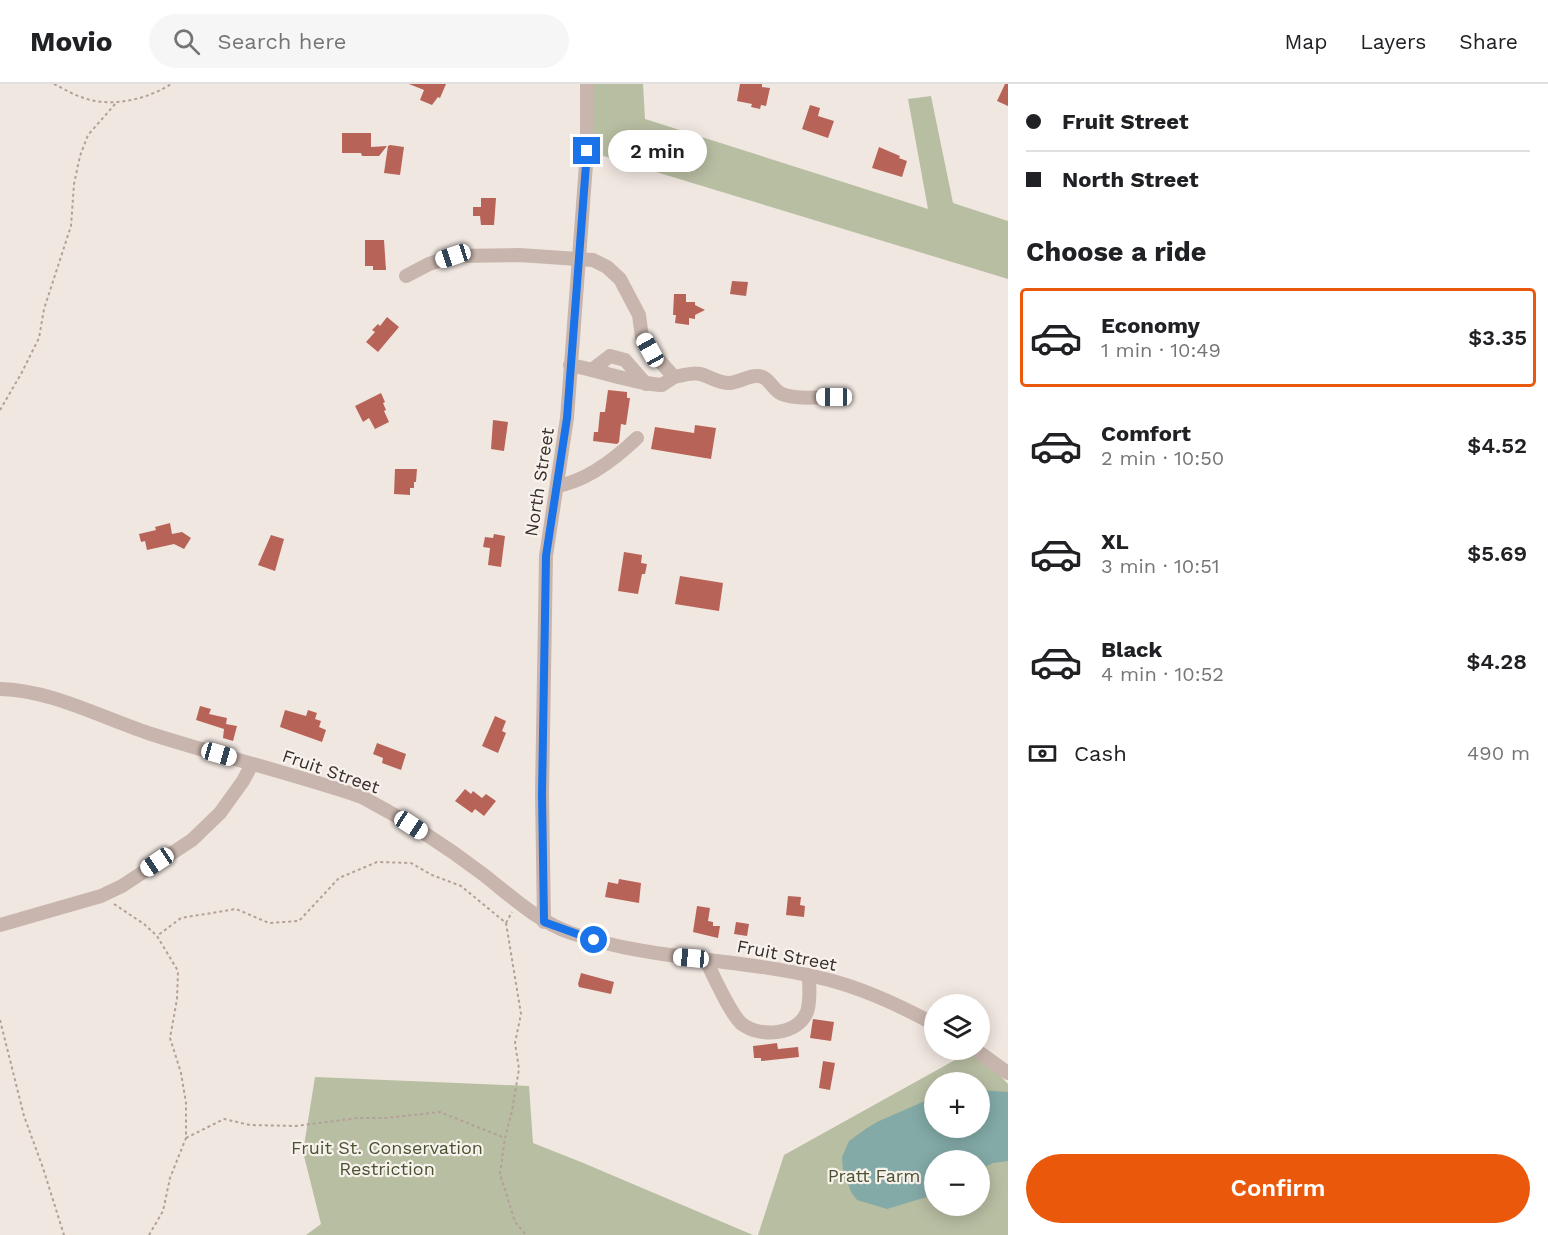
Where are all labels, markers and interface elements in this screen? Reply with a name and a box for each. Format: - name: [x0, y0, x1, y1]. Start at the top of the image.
- search box: [149, 14, 569, 68]
- text: Movio: [30, 25, 113, 58]
- icon: search: [170, 25, 203, 58]
- text: Search here: [218, 29, 347, 54]
- text: Map: [1284, 29, 1327, 54]
- text: Layers: [1360, 29, 1426, 54]
- text: Share: [1459, 29, 1518, 54]
- text: Fruit Street: [1062, 109, 1189, 134]
- callout: 2 min: [608, 130, 707, 172]
- route end: [573, 137, 600, 164]
- text: 2 min: [630, 139, 685, 163]
- text: North Street: [1062, 167, 1199, 192]
- text: Choose a ride: [1026, 236, 1206, 268]
- car: [433, 242, 473, 270]
- icon: car: [1029, 311, 1083, 365]
- text: Economy: [1101, 313, 1200, 338]
- text: $3.35: [1468, 325, 1527, 350]
- car: [633, 330, 667, 370]
- text: 1 min · 10:49: [1101, 338, 1221, 362]
- car: [816, 388, 852, 406]
- icon: car: [1029, 419, 1083, 473]
- text: Comfort: [1101, 421, 1191, 446]
- street label: North Street: [520, 426, 558, 538]
- text: $4.52: [1467, 433, 1527, 458]
- text: 2 min · 10:50: [1101, 446, 1224, 470]
- icon: car: [1029, 527, 1083, 581]
- text: XL: [1101, 529, 1129, 554]
- text: $5.69: [1467, 541, 1527, 566]
- text: 3 min · 10:51: [1101, 554, 1220, 578]
- icon: car: [1029, 635, 1083, 689]
- text: Black: [1101, 637, 1162, 662]
- text: $4.28: [1466, 649, 1527, 674]
- text: 4 min · 10:52: [1101, 662, 1224, 686]
- icon: cash: [1026, 737, 1059, 770]
- car: [199, 740, 239, 768]
- text: Cash: [1074, 741, 1127, 766]
- text: 490 m: [1467, 741, 1530, 765]
- street label: Fruit Street: [280, 745, 383, 798]
- car: [391, 808, 431, 842]
- car: [137, 844, 177, 880]
- route start: [580, 926, 607, 953]
- street label: Fruit Street: [735, 935, 839, 975]
- car: [672, 947, 710, 969]
- map controls: [924, 994, 990, 1216]
- button: layers: [924, 994, 990, 1060]
- button: +: [924, 1072, 990, 1138]
- park label: Fruit St. Conservation Restriction: [291, 1137, 483, 1179]
- button: −: [924, 1150, 990, 1216]
- button: Confirm: [1026, 1154, 1530, 1223]
- park label: Pratt Farm: [828, 1165, 920, 1186]

